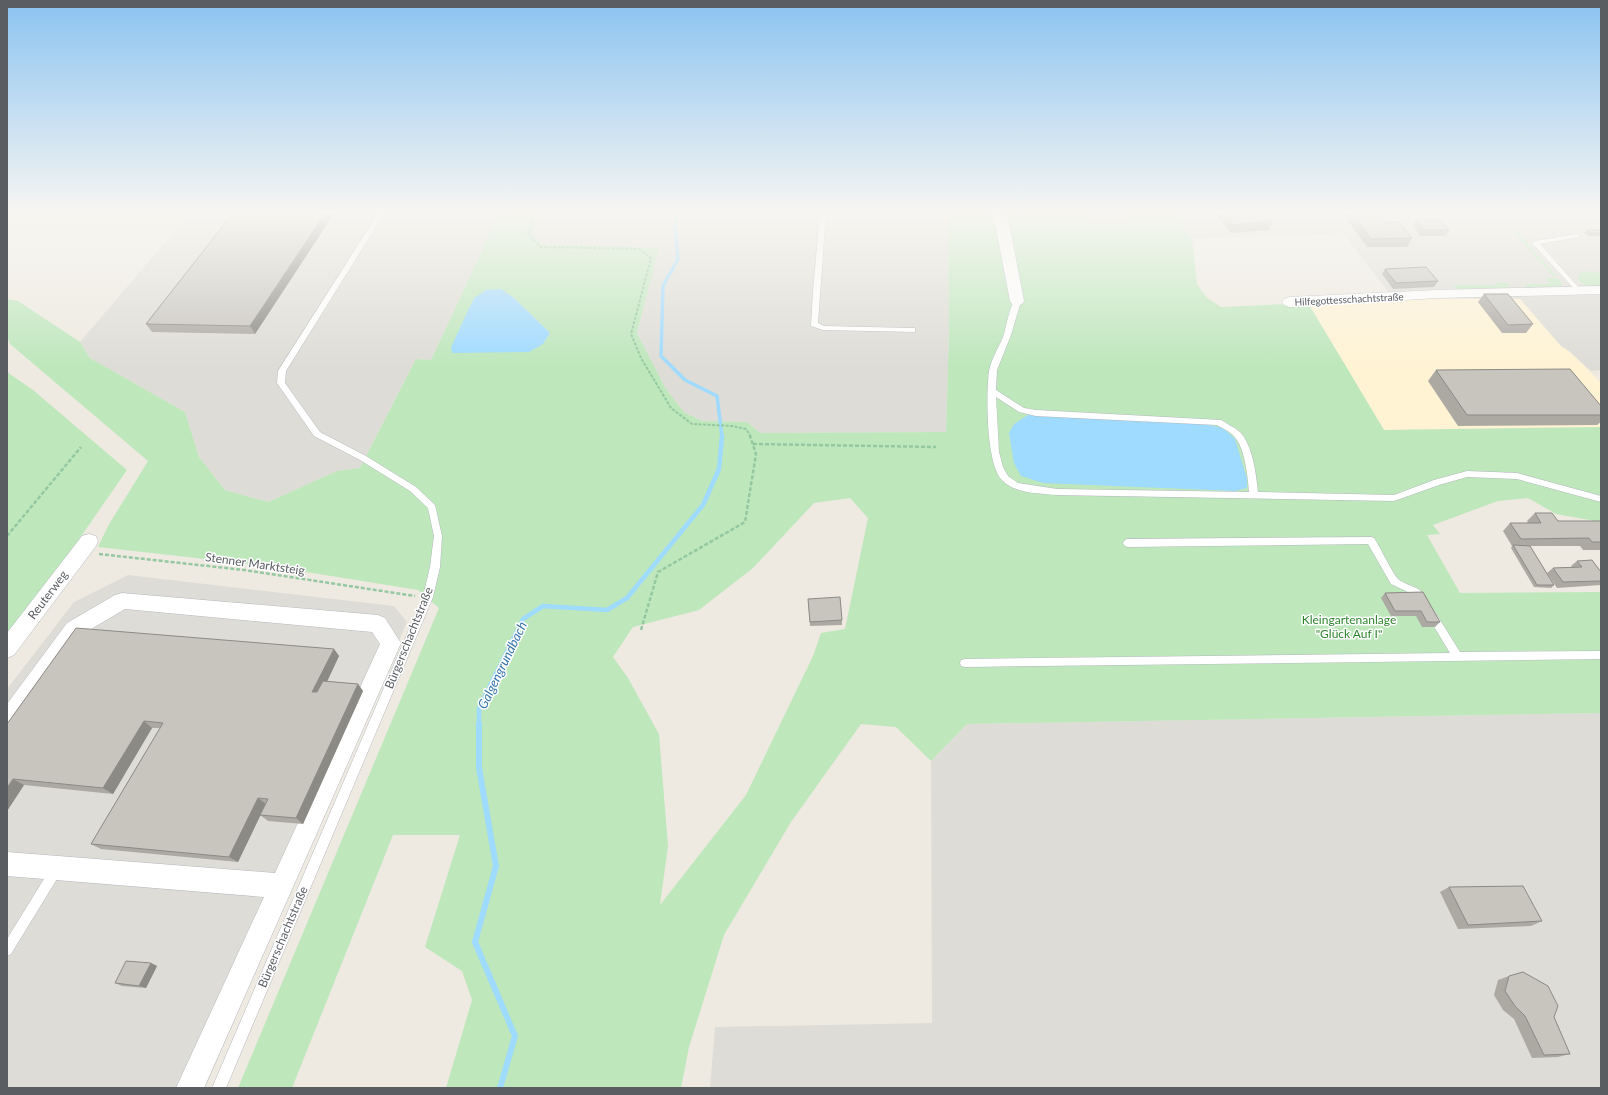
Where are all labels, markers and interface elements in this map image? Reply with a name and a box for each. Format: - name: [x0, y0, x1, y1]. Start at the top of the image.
- street label: Hilfegottesschachtstraße: [1294, 290, 1404, 308]
- street label: Stenner Marktsteig: [204, 549, 306, 578]
- street label: Reuterweg: [24, 567, 71, 622]
- street label: Bürgerschachtstraße: [381, 585, 436, 691]
- park label: Kleingartenanlage "Glück Auf I": [1302, 612, 1396, 641]
- water label: Galgengrundbach: [474, 619, 530, 711]
- street label: Bürgerschachtstraße: [254, 884, 311, 990]

